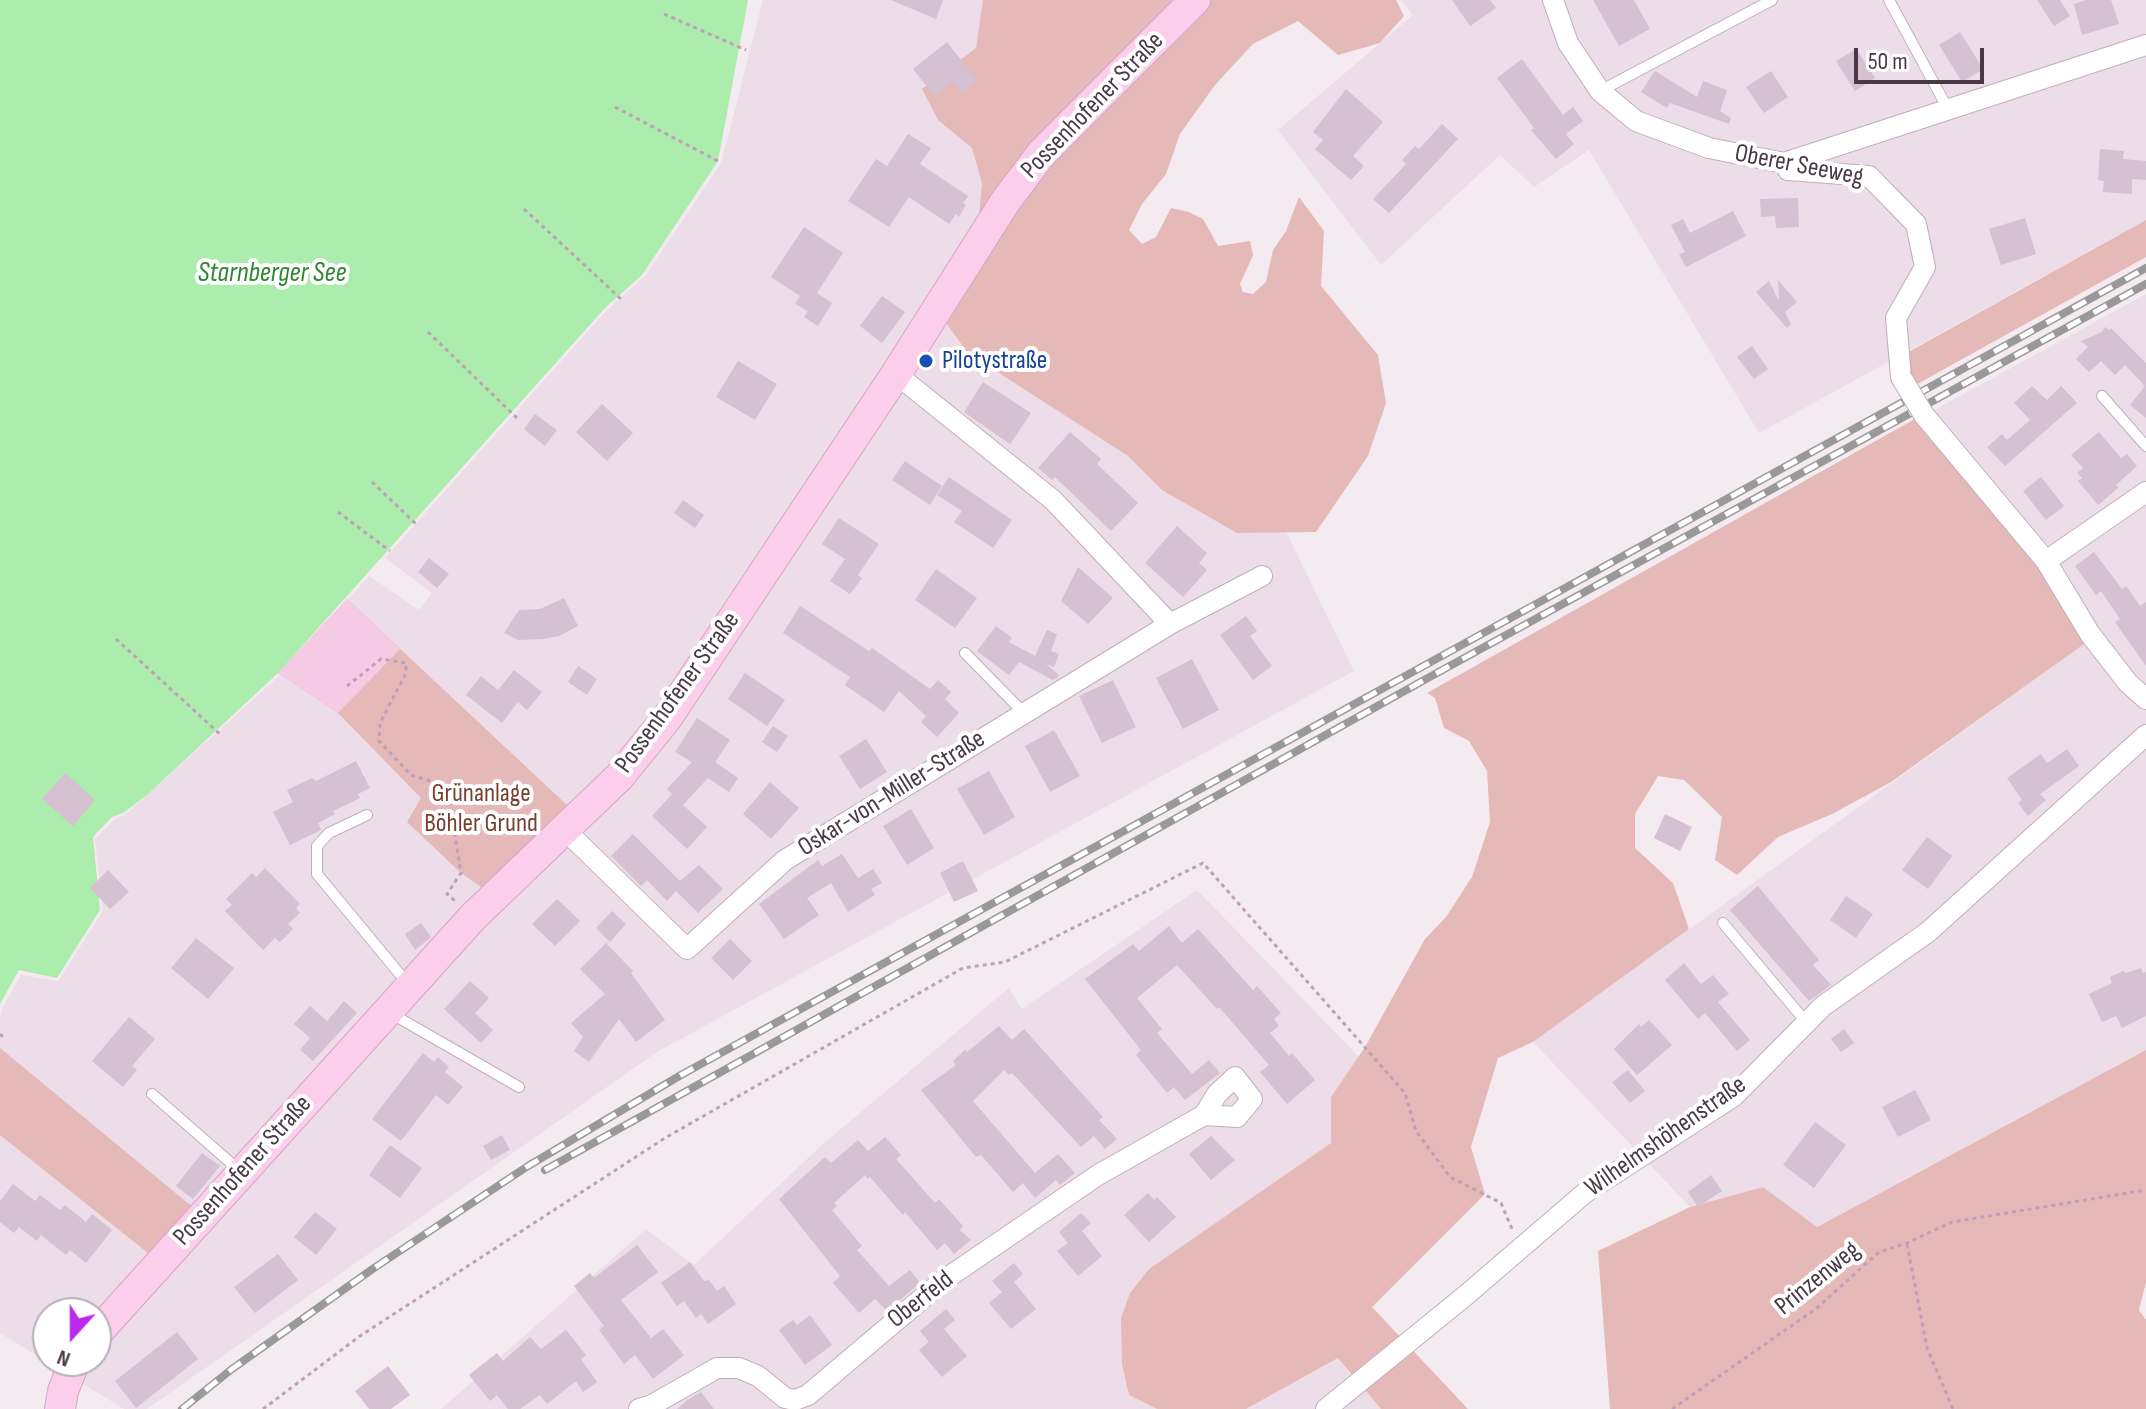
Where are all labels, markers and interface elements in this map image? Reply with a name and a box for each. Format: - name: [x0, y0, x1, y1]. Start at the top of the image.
- street label: Possenhofener Straße: [1015, 26, 1171, 186]
- scale bar: [1858, 32, 1988, 82]
- text: 50 m: [1868, 47, 1908, 76]
- street label: Oberer Seeweg: [1732, 138, 1866, 194]
- water label: Starnberger See: [198, 257, 346, 291]
- place label: Pilotystraße: [942, 345, 1047, 377]
- marker: Pilotystraße: [917, 352, 935, 370]
- street label: Possenhofener Straße: [609, 606, 747, 780]
- street label: Oskar-von-Miller-Straße: [793, 724, 991, 864]
- park label: Grünanlage Böhler Grund: [424, 778, 538, 840]
- street label: Wilhelmshöhenstraße: [1579, 1070, 1753, 1204]
- street label: Possenhofener Straße: [167, 1089, 319, 1253]
- street label: Prinzenweg: [1769, 1235, 1867, 1323]
- street label: Oberfeld: [882, 1265, 960, 1335]
- north arrow: [32, 1297, 112, 1377]
- text: N: [54, 1343, 74, 1373]

